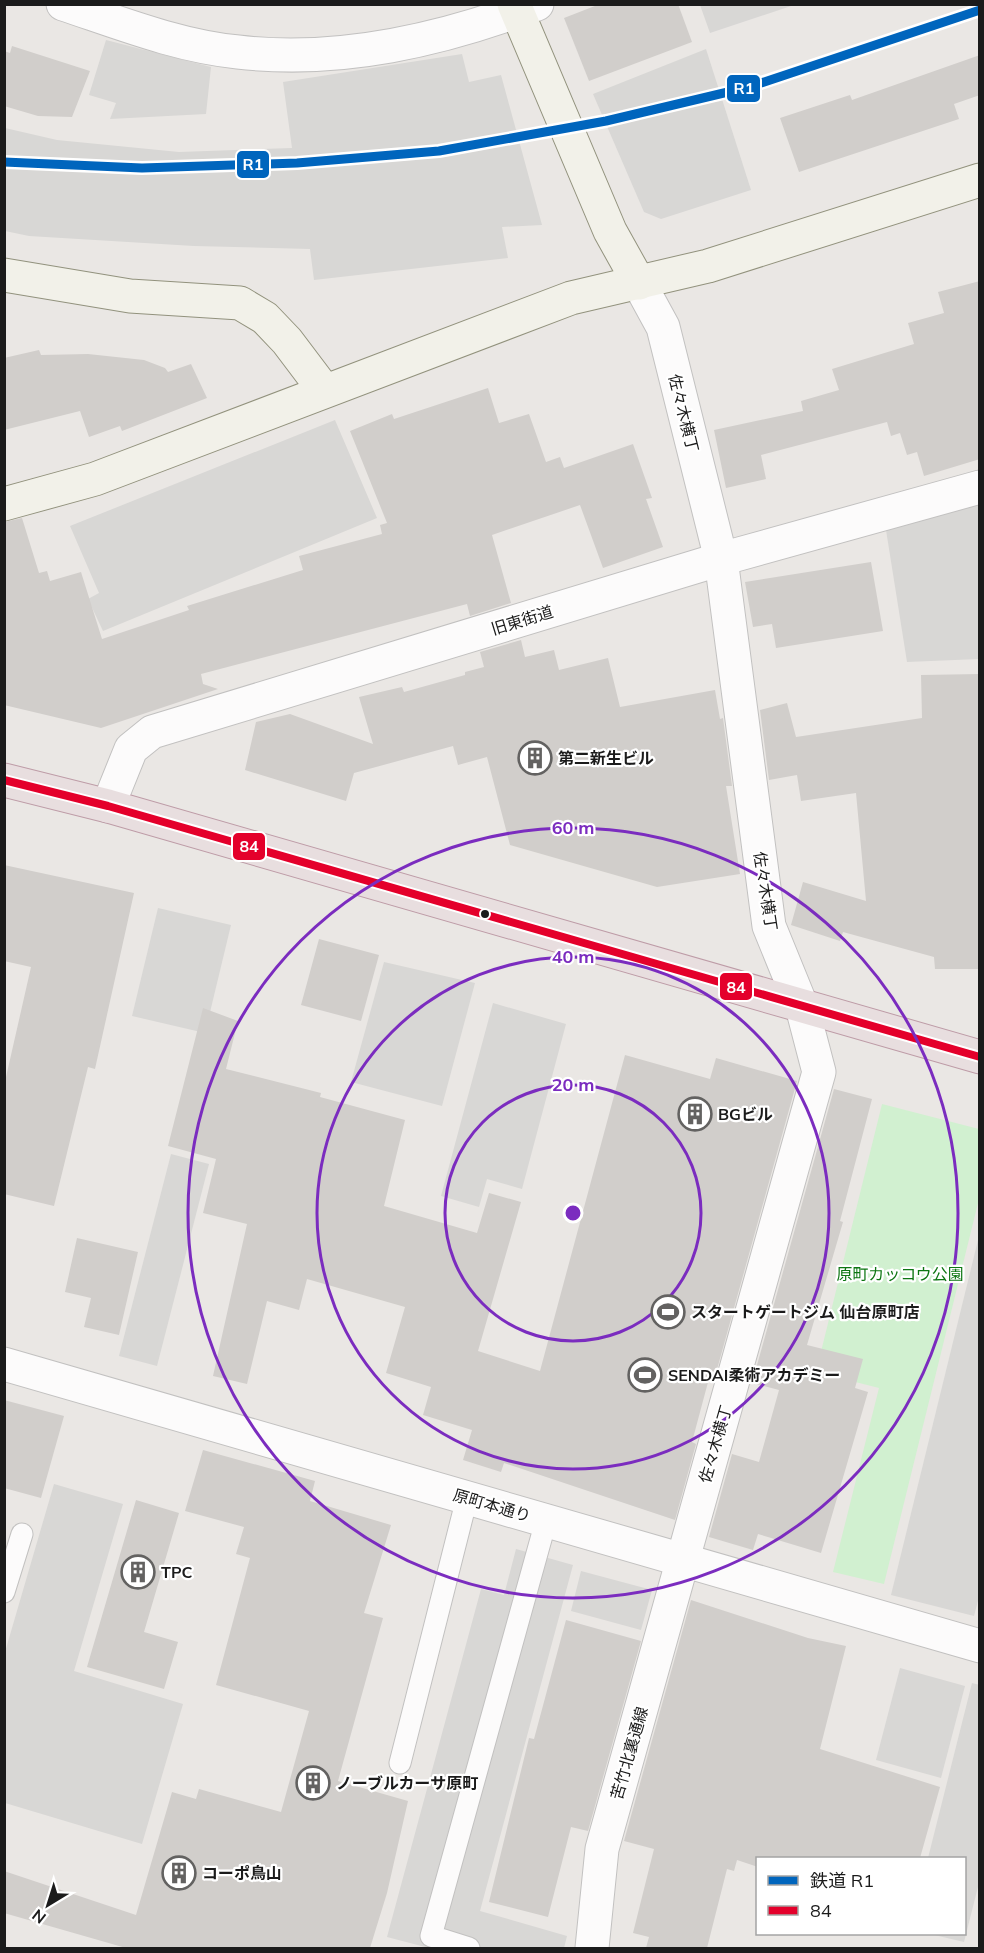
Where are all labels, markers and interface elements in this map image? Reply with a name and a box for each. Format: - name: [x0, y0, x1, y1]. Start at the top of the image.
- line badge: R1: [726, 74, 761, 103]
- text: R1: [734, 78, 754, 98]
- line badge: R1: [236, 150, 270, 179]
- text: R1: [243, 154, 263, 174]
- street label: 佐々木横丁: [665, 372, 703, 454]
- street label: 旧東街道: [488, 601, 556, 639]
- building icon: 第二新生ビル: [517, 740, 553, 776]
- place label: 第二新生ビル: [558, 748, 654, 768]
- text: 60 m: [552, 816, 594, 839]
- line badge: 84: [232, 832, 266, 861]
- text: 84: [239, 836, 259, 856]
- street label: 佐々木横丁: [750, 850, 782, 932]
- unlabelled marker: [479, 908, 491, 920]
- text: 40 m: [552, 945, 594, 968]
- line badge: 84: [719, 972, 753, 1001]
- text: 84: [726, 977, 746, 997]
- text: 20 m: [552, 1073, 594, 1096]
- building icon: BGビル: [677, 1096, 713, 1132]
- place label: BGビル: [718, 1104, 773, 1124]
- centre of rings: [563, 1203, 583, 1223]
- park label: 原町カッコウ公園: [836, 1264, 964, 1284]
- sports icon: スタートゲートジム 仙台原町店: [650, 1294, 686, 1330]
- place label: スタートゲートジム 仙台原町店: [691, 1302, 919, 1322]
- sports icon: SENDAI柔術アカデミー: [627, 1357, 663, 1393]
- place label: SENDAI柔術アカデミー: [668, 1365, 840, 1385]
- street label: 佐々木横丁: [694, 1403, 736, 1485]
- street label: 原町本通り: [451, 1484, 533, 1526]
- building icon: TPC: [120, 1554, 156, 1590]
- place label: TPC: [161, 1562, 192, 1582]
- street label: 苦竹北裏通線: [606, 1704, 652, 1802]
- building icon: ノーブルカーサ原町: [295, 1765, 331, 1801]
- place label: ノーブルカーサ原町: [336, 1773, 478, 1793]
- building icon: コーポ鳥山: [161, 1855, 197, 1891]
- legend: [756, 1857, 966, 1935]
- place label: コーポ鳥山: [202, 1863, 282, 1883]
- text: 鉄道 R1: [810, 1869, 874, 1892]
- north arrow: [18, 1875, 78, 1935]
- text: 84: [810, 1899, 832, 1922]
- text: N: [28, 1905, 50, 1928]

